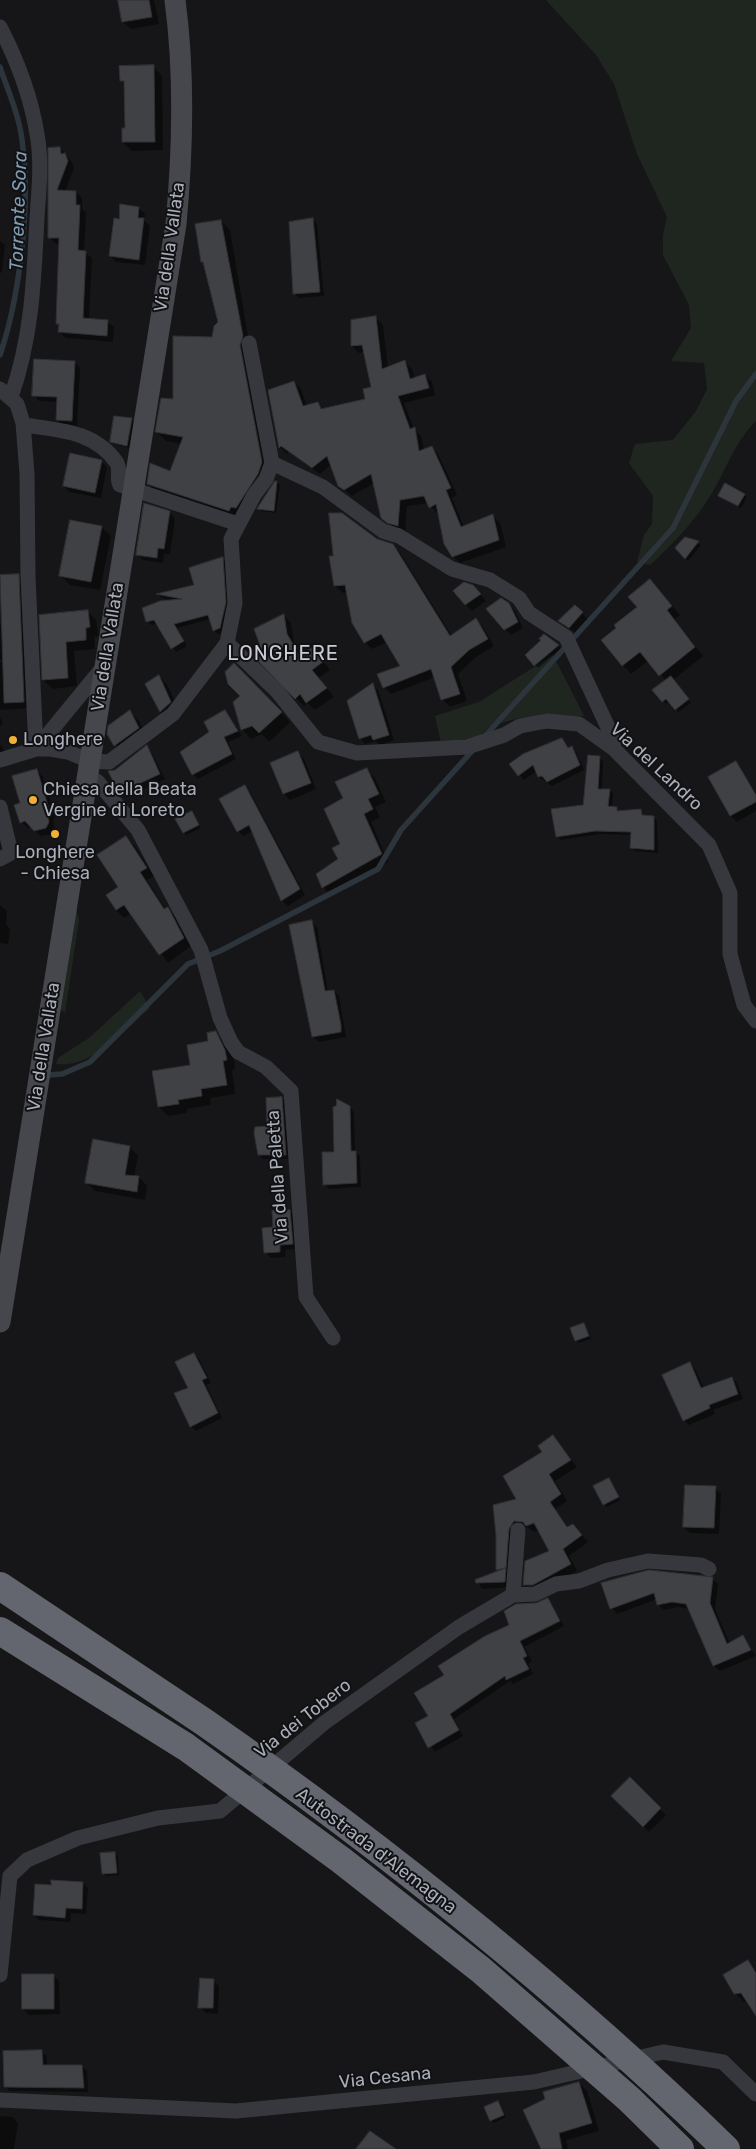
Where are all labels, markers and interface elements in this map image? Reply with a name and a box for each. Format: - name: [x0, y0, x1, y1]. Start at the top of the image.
- water label: Torrente Sora: [6, 151, 32, 271]
- street label: Via della Vallata: [150, 181, 190, 313]
- street label: Via della Vallata: [87, 581, 129, 713]
- district label: LONGHERE: [226, 642, 340, 666]
- street label: Via del Landro: [605, 719, 707, 815]
- place label: Longhere: [23, 729, 103, 751]
- marker: Longhere: [7, 734, 19, 746]
- place label: Chiesa della Beata Vergine di Loreto: [43, 779, 197, 822]
- marker: Chiesa della Beata Vergine di Loreto: [27, 794, 39, 806]
- marker: Longhere - Chiesa: [49, 828, 61, 840]
- place label: Longhere - Chiesa: [15, 842, 95, 884]
- street label: Via della Vallata: [23, 981, 65, 1113]
- street label: Via della Paletta: [263, 1109, 293, 1245]
- street label: Via dei Tobero: [250, 1675, 356, 1763]
- street label: Autostrada d'Alemagna: [291, 1784, 461, 1918]
- street label: Via Cesana: [338, 2062, 432, 2094]

